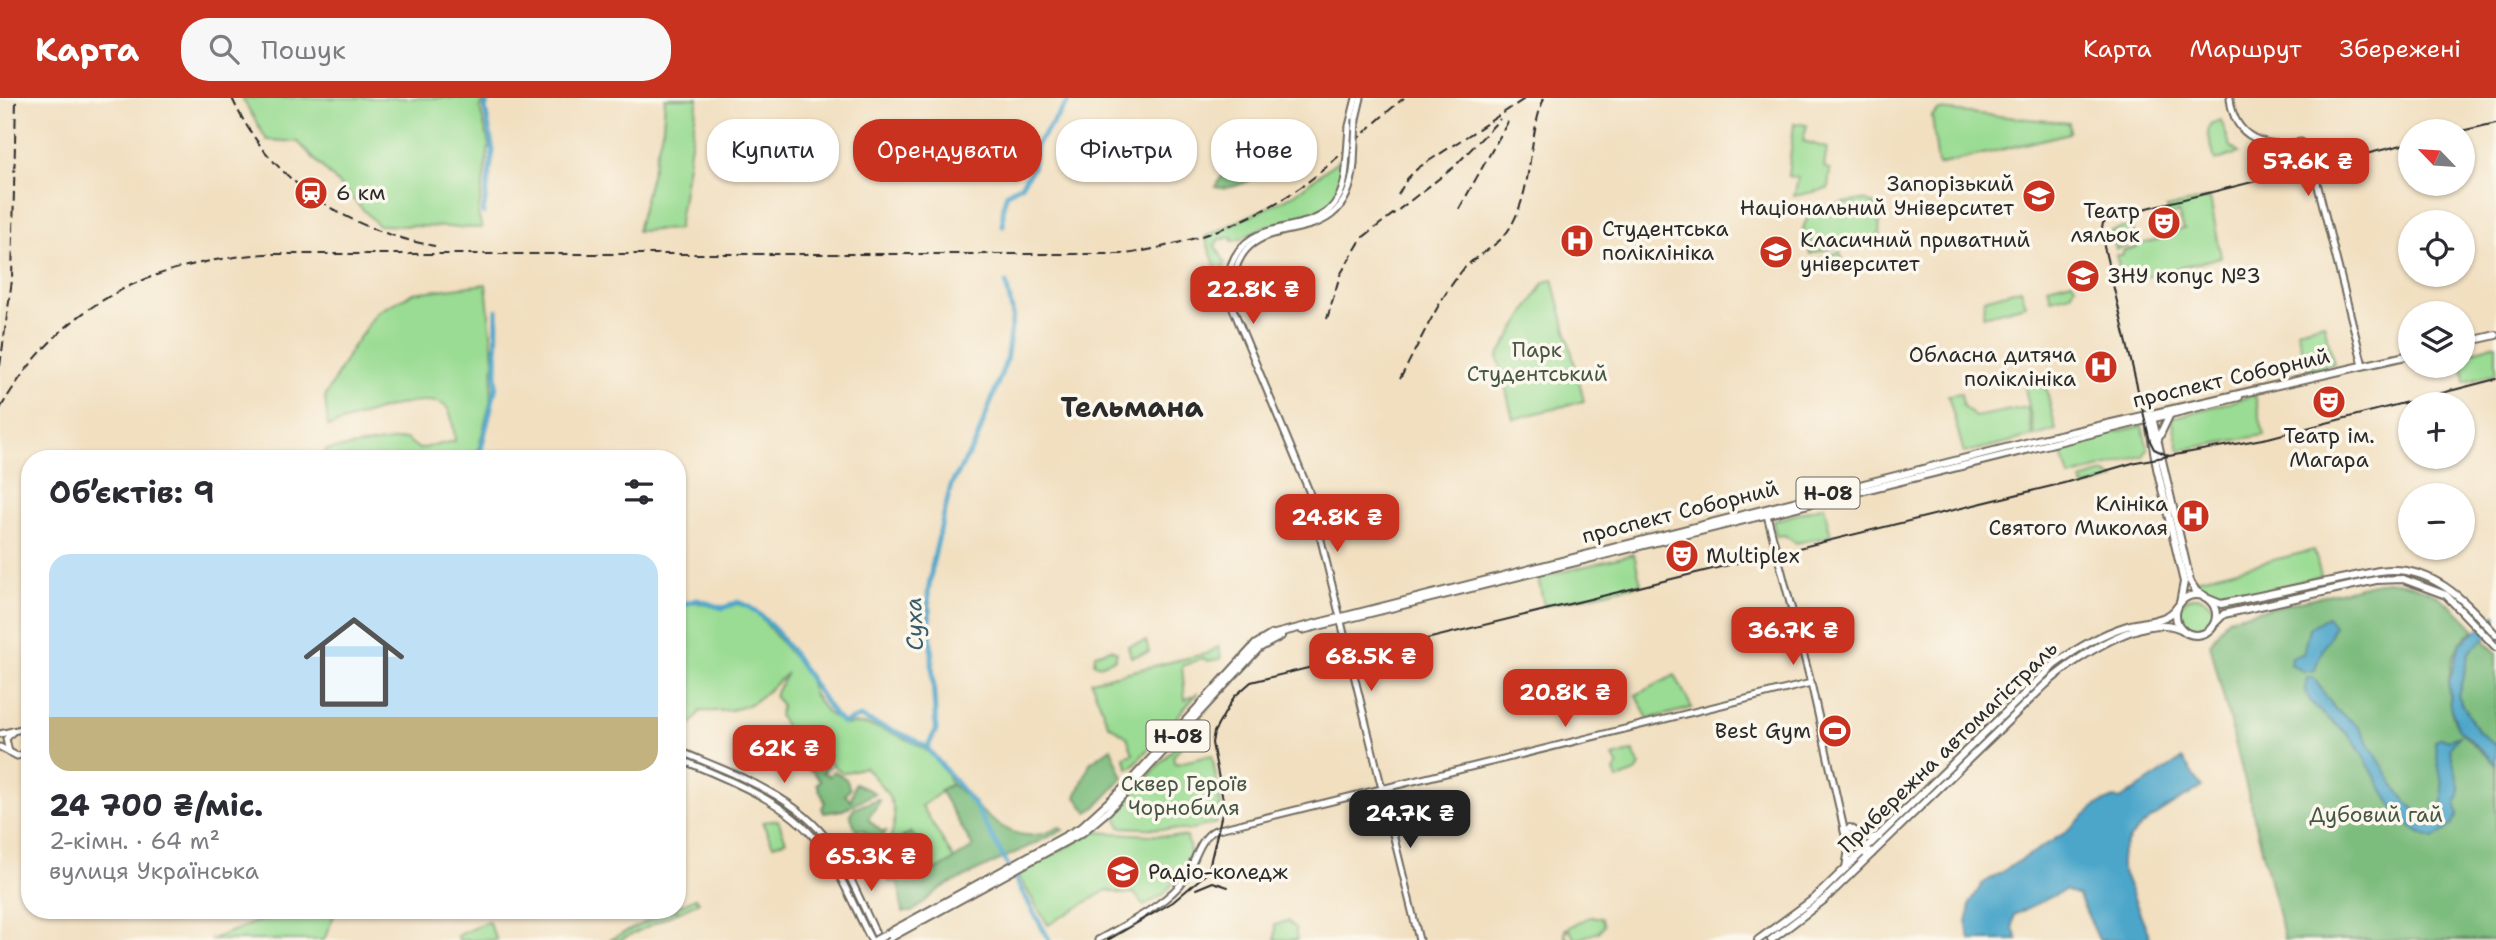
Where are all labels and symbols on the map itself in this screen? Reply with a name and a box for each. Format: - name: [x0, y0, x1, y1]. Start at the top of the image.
- north arrow: [2398, 119, 2474, 196]
- pin: 57.6K ₴: [2243, 139, 2373, 198]
- place label: Запорізький Національний Університет: [1740, 170, 2014, 222]
- station icon: 6 км: [292, 174, 330, 212]
- school or university icon: Запорізький Національний Університет: [2020, 177, 2058, 215]
- place label: 6 км: [336, 179, 385, 207]
- place label: Театр ляльок: [2071, 197, 2140, 249]
- theatre icon: Театр ляльок: [2145, 204, 2183, 242]
- place label: Студентська поліклініка: [1602, 215, 1729, 267]
- hospital icon: Студентська поліклініка: [1558, 222, 1596, 260]
- place label: Класичний приватний університет: [1800, 226, 2031, 278]
- school or university icon: Класичний приватний університет: [1757, 233, 1795, 271]
- school or university icon: ЗНУ копус №3: [2064, 257, 2102, 295]
- place label: ЗНУ копус №3: [2108, 262, 2261, 290]
- pin: 22.8K ₴: [1188, 266, 1318, 326]
- park label: Парк Студентський: [1467, 336, 1608, 388]
- place label: Обласна дитяча поліклініка: [1909, 341, 2076, 393]
- street label: проспект Соборний: [2130, 342, 2333, 414]
- hospital icon: Обласна дитяча поліклініка: [2082, 348, 2120, 386]
- theatre icon: Театр ім. Магара: [2310, 383, 2348, 421]
- district label: Тельмана: [1060, 388, 1204, 426]
- place label: Театр ім. Магара: [2283, 422, 2375, 474]
- street label: проспект Соборний: [1579, 474, 1781, 550]
- road number: Н-08: [1797, 478, 1860, 508]
- place label: Клініка Святого Миколая: [1989, 490, 2168, 542]
- pin: 24.8K ₴: [1272, 494, 1402, 554]
- hospital icon: Клініка Святого Миколая: [2174, 497, 2212, 535]
- theatre icon: Multiplex: [1663, 537, 1701, 575]
- place label: Multiplex: [1706, 542, 1800, 570]
- water label: Суха: [898, 597, 930, 651]
- pin: 36.7K ₴: [1728, 608, 1858, 667]
- pin: 68.5K ₴: [1306, 634, 1436, 693]
- street label: Прибережна автомагістраль: [1832, 635, 2064, 859]
- pin: 20.8K ₴: [1500, 670, 1630, 729]
- sports icon: Best Gym: [1816, 712, 1854, 750]
- place label: Best Gym: [1715, 717, 1811, 745]
- road number: Н-08: [1146, 720, 1210, 751]
- pin: 62K ₴: [735, 726, 833, 785]
- park label: Сквер Героїв Чорнобиля: [1121, 770, 1247, 822]
- pin: 24.7K ₴: [1345, 790, 1475, 850]
- park label: Дубовий гай: [2309, 801, 2443, 829]
- pin: 65.3K ₴: [806, 834, 936, 893]
- school or university icon: Радіо-коледж: [1104, 853, 1142, 891]
- place label: Радіо-коледж: [1148, 858, 1288, 886]

